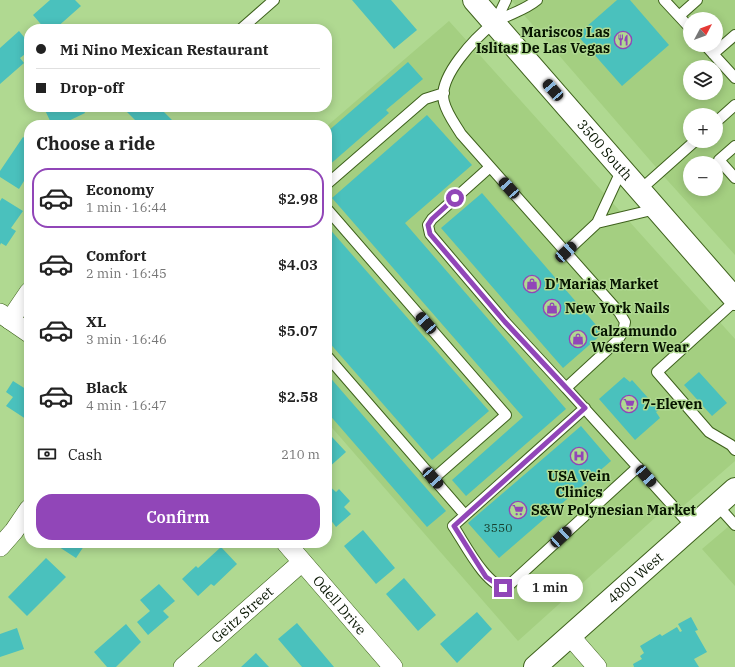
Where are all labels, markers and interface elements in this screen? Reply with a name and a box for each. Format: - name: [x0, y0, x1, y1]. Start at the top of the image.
- north arrow: [683, 12, 723, 52]
- map controls: [683, 12, 723, 196]
- place label: Mariscos Las Islitas De Las Vegas: [476, 23, 610, 57]
- restaurant icon: Mariscos Las Islitas De Las Vegas: [613, 30, 633, 50]
- text: Mi Nino Mexican Restaurant: [60, 40, 268, 59]
- button: layers: [683, 60, 723, 100]
- car: [541, 77, 565, 103]
- text: Drop-off: [60, 78, 124, 97]
- button: +: [683, 108, 723, 148]
- street label: 3500 South: [573, 116, 637, 184]
- text: Choose a ride: [36, 132, 155, 155]
- button: −: [683, 156, 723, 196]
- car: [497, 175, 521, 201]
- icon: car: [38, 180, 74, 216]
- text: Economy: [86, 180, 154, 199]
- text: $2.98: [278, 189, 318, 208]
- route start: [446, 189, 464, 207]
- text: 1 min · 16:44: [86, 199, 167, 216]
- car: [553, 240, 579, 264]
- icon: car: [38, 246, 74, 282]
- text: Comfort: [86, 246, 146, 265]
- text: $4.03: [278, 255, 318, 274]
- text: 2 min · 16:45: [86, 265, 167, 282]
- shop icon: D'Marias Market: [522, 274, 542, 294]
- place label: D'Marias Market: [545, 275, 659, 293]
- shop icon: New York Nails: [542, 298, 562, 318]
- place label: New York Nails: [565, 299, 670, 317]
- car: [414, 310, 438, 336]
- icon: car: [38, 312, 74, 348]
- text: XL: [86, 312, 106, 331]
- text: $5.07: [278, 321, 318, 340]
- place label: Calzamundo Western Wear: [591, 322, 689, 356]
- shop icon: Calzamundo Western Wear: [568, 329, 588, 349]
- text: 3 min · 16:46: [86, 331, 167, 348]
- icon: car: [38, 378, 74, 414]
- text: Black: [86, 378, 127, 397]
- text: $2.58: [278, 387, 318, 406]
- supermarket icon: 7-Eleven: [619, 394, 639, 414]
- place label: 7-Eleven: [642, 395, 702, 413]
- text: 4 min · 16:47: [86, 397, 167, 414]
- icon: cash: [36, 443, 58, 465]
- text: Cash: [68, 445, 102, 464]
- text: 210 m: [281, 446, 320, 463]
- hospital icon: USA Vein Clinics: [569, 446, 589, 466]
- car: [634, 463, 658, 489]
- car: [421, 465, 445, 491]
- place label: USA Vein Clinics: [548, 467, 610, 501]
- button: Confirm: [36, 494, 320, 540]
- supermarket icon: S&W Polynesian Market: [508, 500, 528, 520]
- place label: S&W Polynesian Market: [531, 501, 696, 519]
- house number: 3550: [484, 520, 512, 535]
- car: [548, 524, 574, 550]
- street label: 4800 West: [603, 548, 667, 608]
- street label: Odell Drive: [309, 572, 370, 639]
- callout: 1 min: [517, 574, 583, 602]
- route end: [494, 579, 512, 597]
- text: 1 min: [532, 579, 568, 596]
- street label: Geitz Street: [208, 583, 277, 647]

